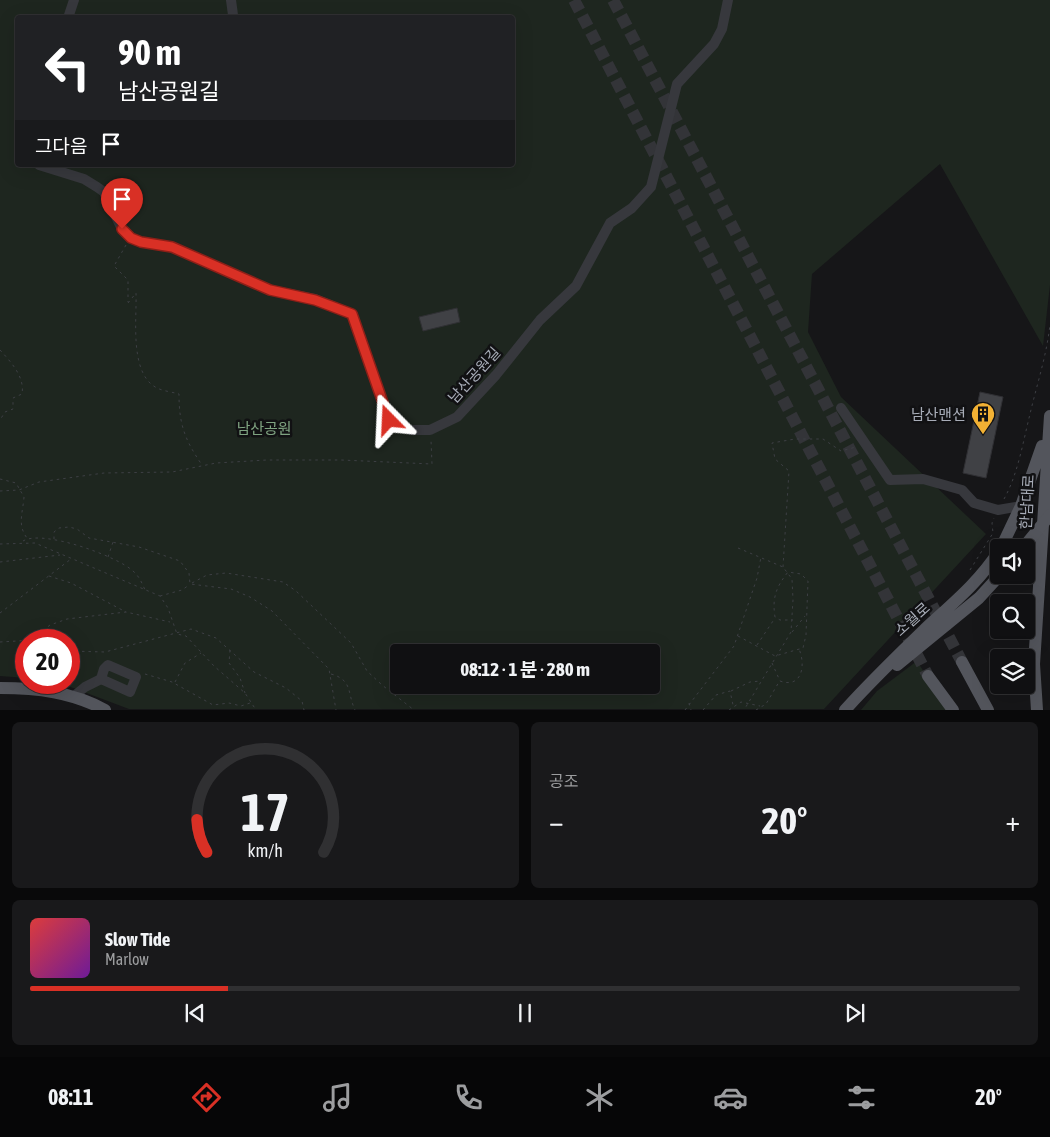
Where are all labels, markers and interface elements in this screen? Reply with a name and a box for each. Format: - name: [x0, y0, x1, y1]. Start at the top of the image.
- text: 90 m: [118, 32, 181, 72]
- icon: left: [35, 35, 100, 100]
- text: 남산공원길: [118, 78, 219, 104]
- icon: arrive: [97, 130, 125, 158]
- text: 그다음: [35, 135, 87, 157]
- pin: [101, 178, 143, 229]
- icon: arrive: [108, 185, 136, 213]
- street label: 남산공원길: [445, 344, 503, 406]
- position arrow: [362, 393, 414, 445]
- building icon: 남산맨션: [970, 401, 996, 435]
- place label: 남산맨션: [911, 406, 966, 423]
- park label: 남산공원: [236, 420, 292, 437]
- street label: 한남대로: [1017, 474, 1037, 530]
- map controls: [990, 539, 1035, 694]
- button: sound: [990, 539, 1035, 584]
- button: search: [990, 594, 1035, 639]
- street label: 소월로: [891, 599, 933, 639]
- speed limit sign: 20: [15, 629, 80, 694]
- button: layers: [990, 649, 1035, 694]
- text: 08:12 · 1 분 · 280 m: [460, 658, 590, 680]
- text: 공조: [549, 772, 578, 790]
- text: 17: [241, 782, 290, 842]
- text: 20°: [761, 799, 808, 842]
- text: −: [549, 805, 564, 837]
- text: +: [1005, 805, 1020, 837]
- text: km/h: [248, 840, 283, 861]
- text: Slow Tide: [105, 928, 170, 950]
- text: Marlow: [105, 950, 149, 968]
- icon: previous: [181, 999, 209, 1027]
- icon: pause: [511, 999, 539, 1027]
- icon: next: [841, 999, 869, 1027]
- icon: directions: [189, 1080, 224, 1115]
- icon: music: [320, 1080, 355, 1115]
- icon: phone: [451, 1080, 486, 1115]
- icon: climate: [582, 1080, 617, 1115]
- icon: car: [713, 1080, 748, 1115]
- icon: filters: [844, 1080, 879, 1115]
- text: 08:11: [48, 1084, 93, 1110]
- text: 20°: [975, 1084, 1002, 1110]

